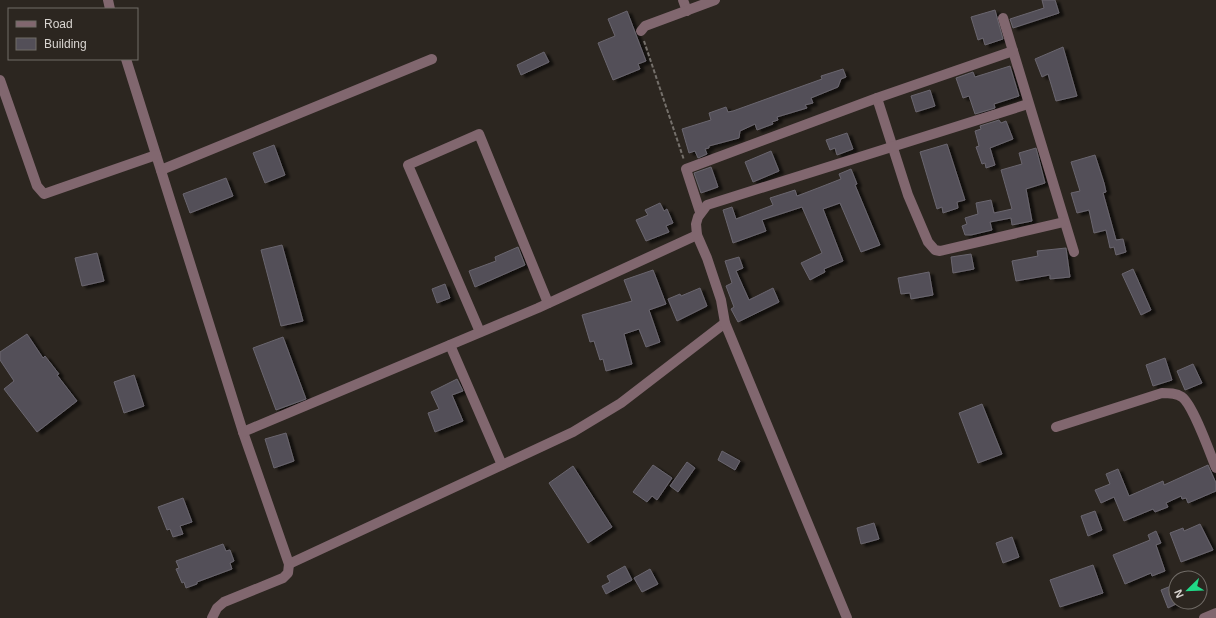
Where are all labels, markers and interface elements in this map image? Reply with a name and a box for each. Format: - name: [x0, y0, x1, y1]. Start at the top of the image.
- legend: [8, 8, 138, 60]
- text: Road: [44, 17, 73, 31]
- text: Building: [44, 37, 87, 51]
- north arrow: [1168, 570, 1208, 610]
- text: N: [1172, 588, 1186, 600]

